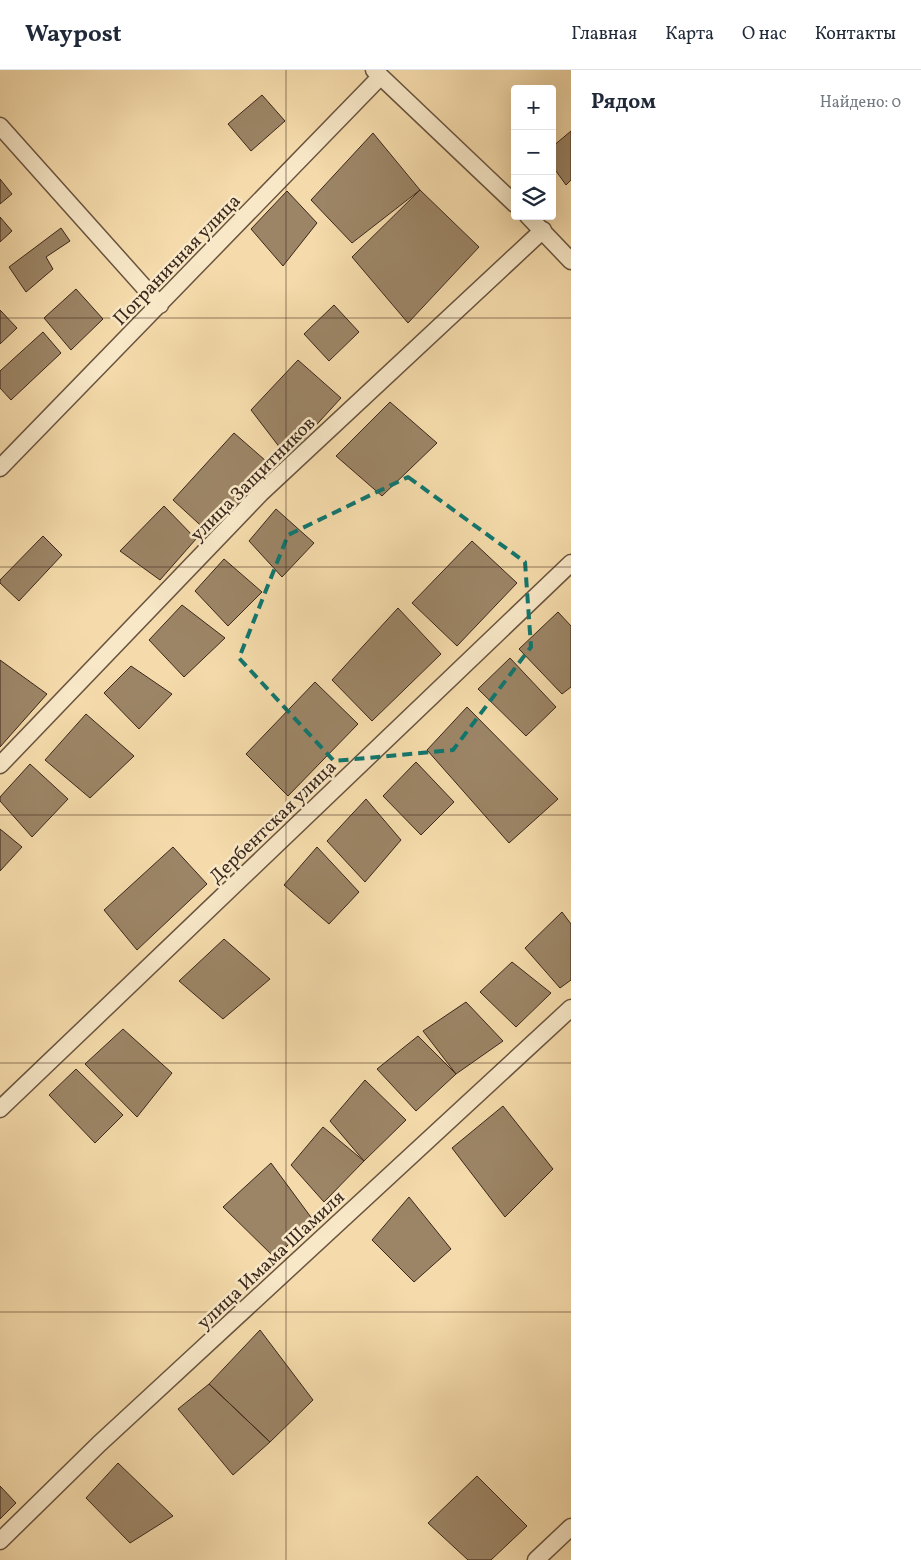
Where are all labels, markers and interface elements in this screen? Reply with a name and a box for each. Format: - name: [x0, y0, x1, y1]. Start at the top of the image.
- text: Waypost: [25, 18, 122, 52]
- text: Главная: [571, 22, 637, 47]
- text: Карта: [665, 22, 714, 47]
- text: О нас: [742, 22, 787, 47]
- text: Контакты: [815, 22, 896, 47]
- map controls: [511, 85, 556, 220]
- button: +: [511, 85, 556, 130]
- text: Рядом: [591, 88, 656, 117]
- text: Найдено: 0: [820, 92, 901, 114]
- button: −: [511, 130, 556, 175]
- button: layers: [511, 175, 556, 220]
- street label: Пограничная улица: [108, 189, 247, 332]
- street label: улица Защитников: [185, 411, 322, 548]
- street label: Дербентская улица: [204, 755, 343, 890]
- street label: улица Имама Шамиля: [192, 1185, 351, 1336]

